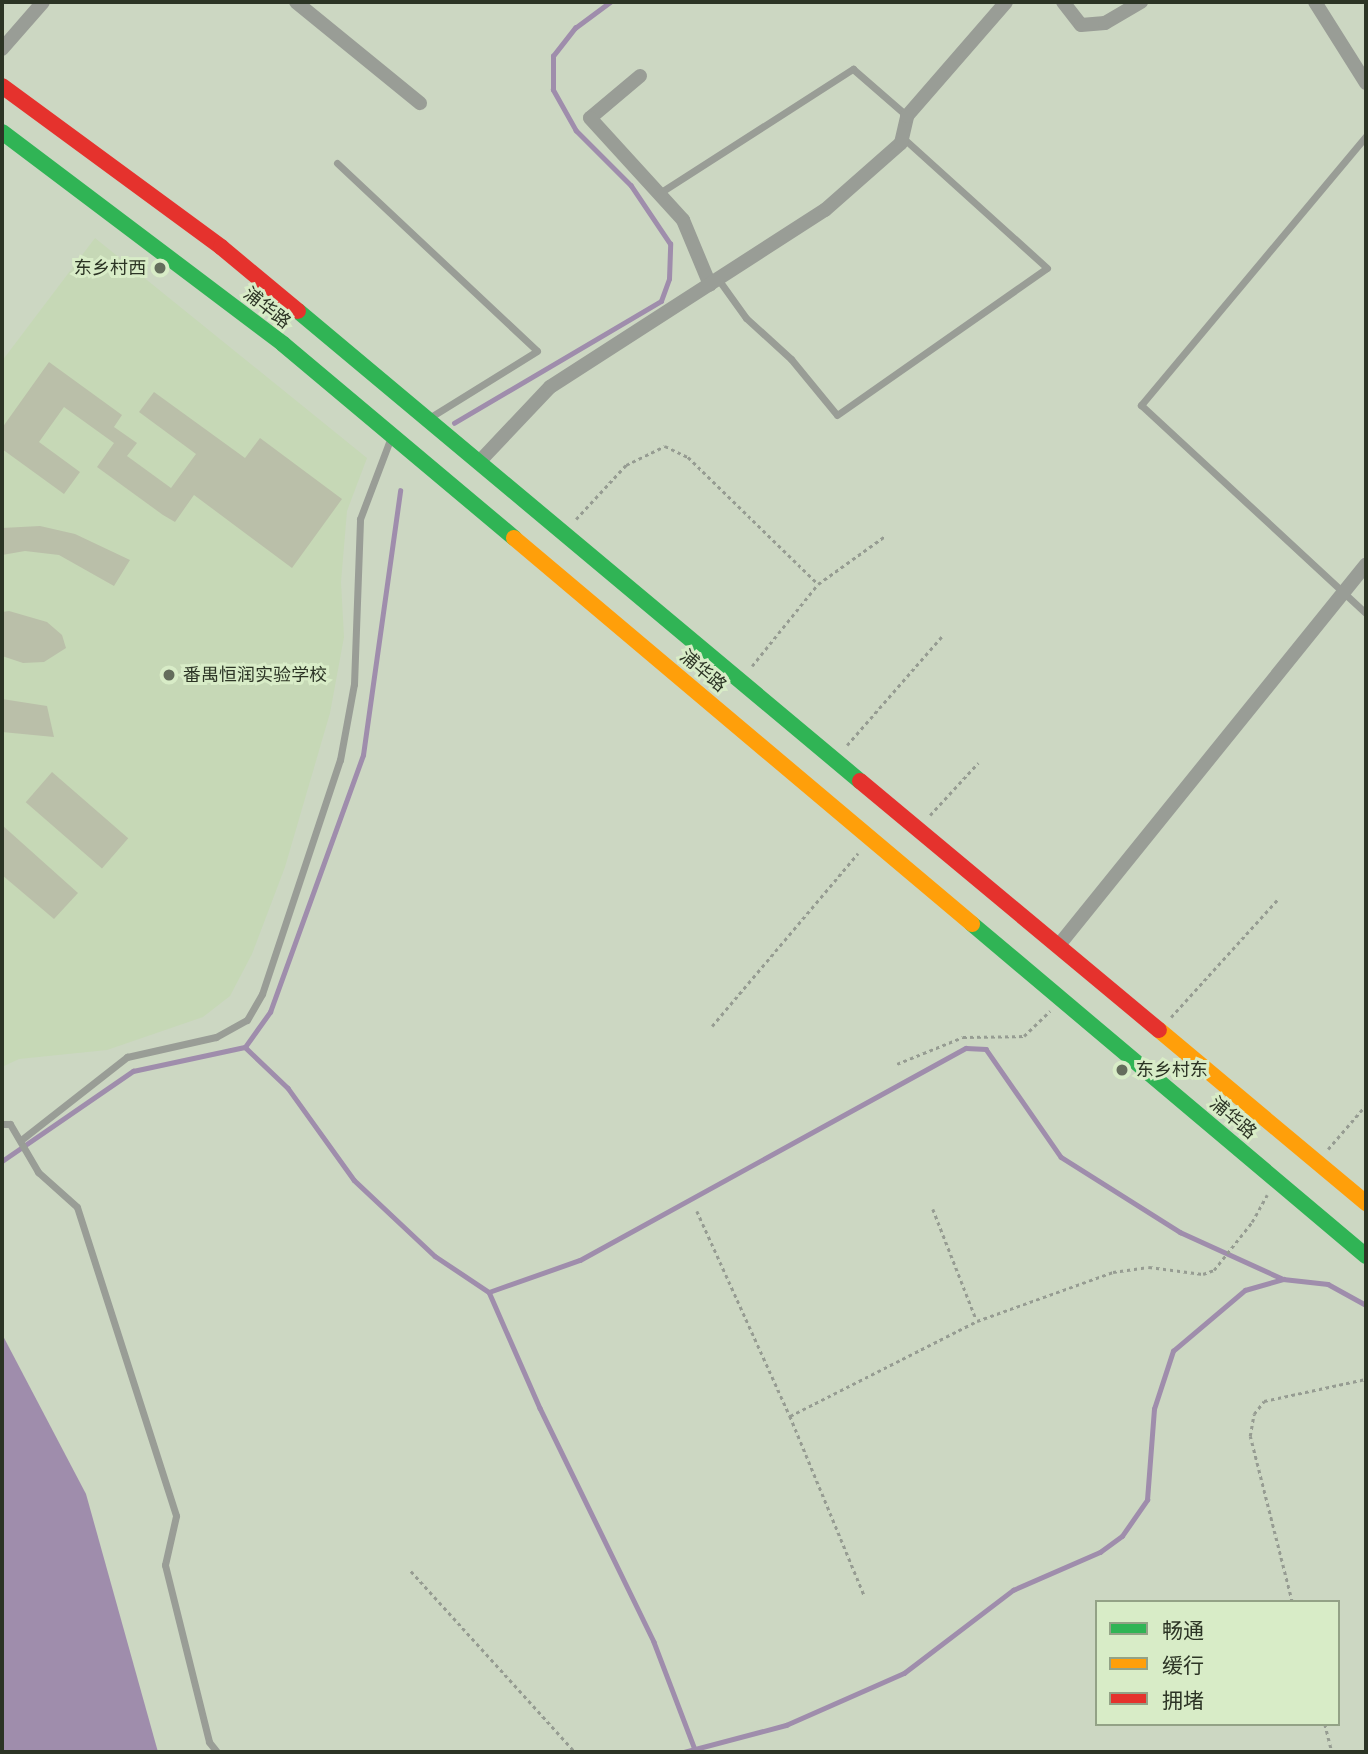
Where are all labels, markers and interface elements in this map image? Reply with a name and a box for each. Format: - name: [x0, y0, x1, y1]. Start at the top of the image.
- place label: 东乡村西: [74, 257, 146, 279]
- marker: 东乡村西: [152, 260, 168, 276]
- street label: 浦华路: [239, 283, 295, 333]
- street label: 浦华路: [675, 645, 731, 697]
- place label: 番禺恒润实验学校: [183, 664, 327, 686]
- marker: 番禺恒润实验学校: [161, 667, 177, 683]
- place label: 东乡村东: [1136, 1059, 1208, 1081]
- marker: 东乡村东: [1114, 1062, 1130, 1078]
- street label: 浦华路: [1205, 1092, 1261, 1144]
- legend: [1095, 1600, 1340, 1726]
- text: 畅通: [1162, 1618, 1204, 1643]
- text: 缓行: [1162, 1653, 1204, 1678]
- text: 拥堵: [1162, 1688, 1204, 1713]

